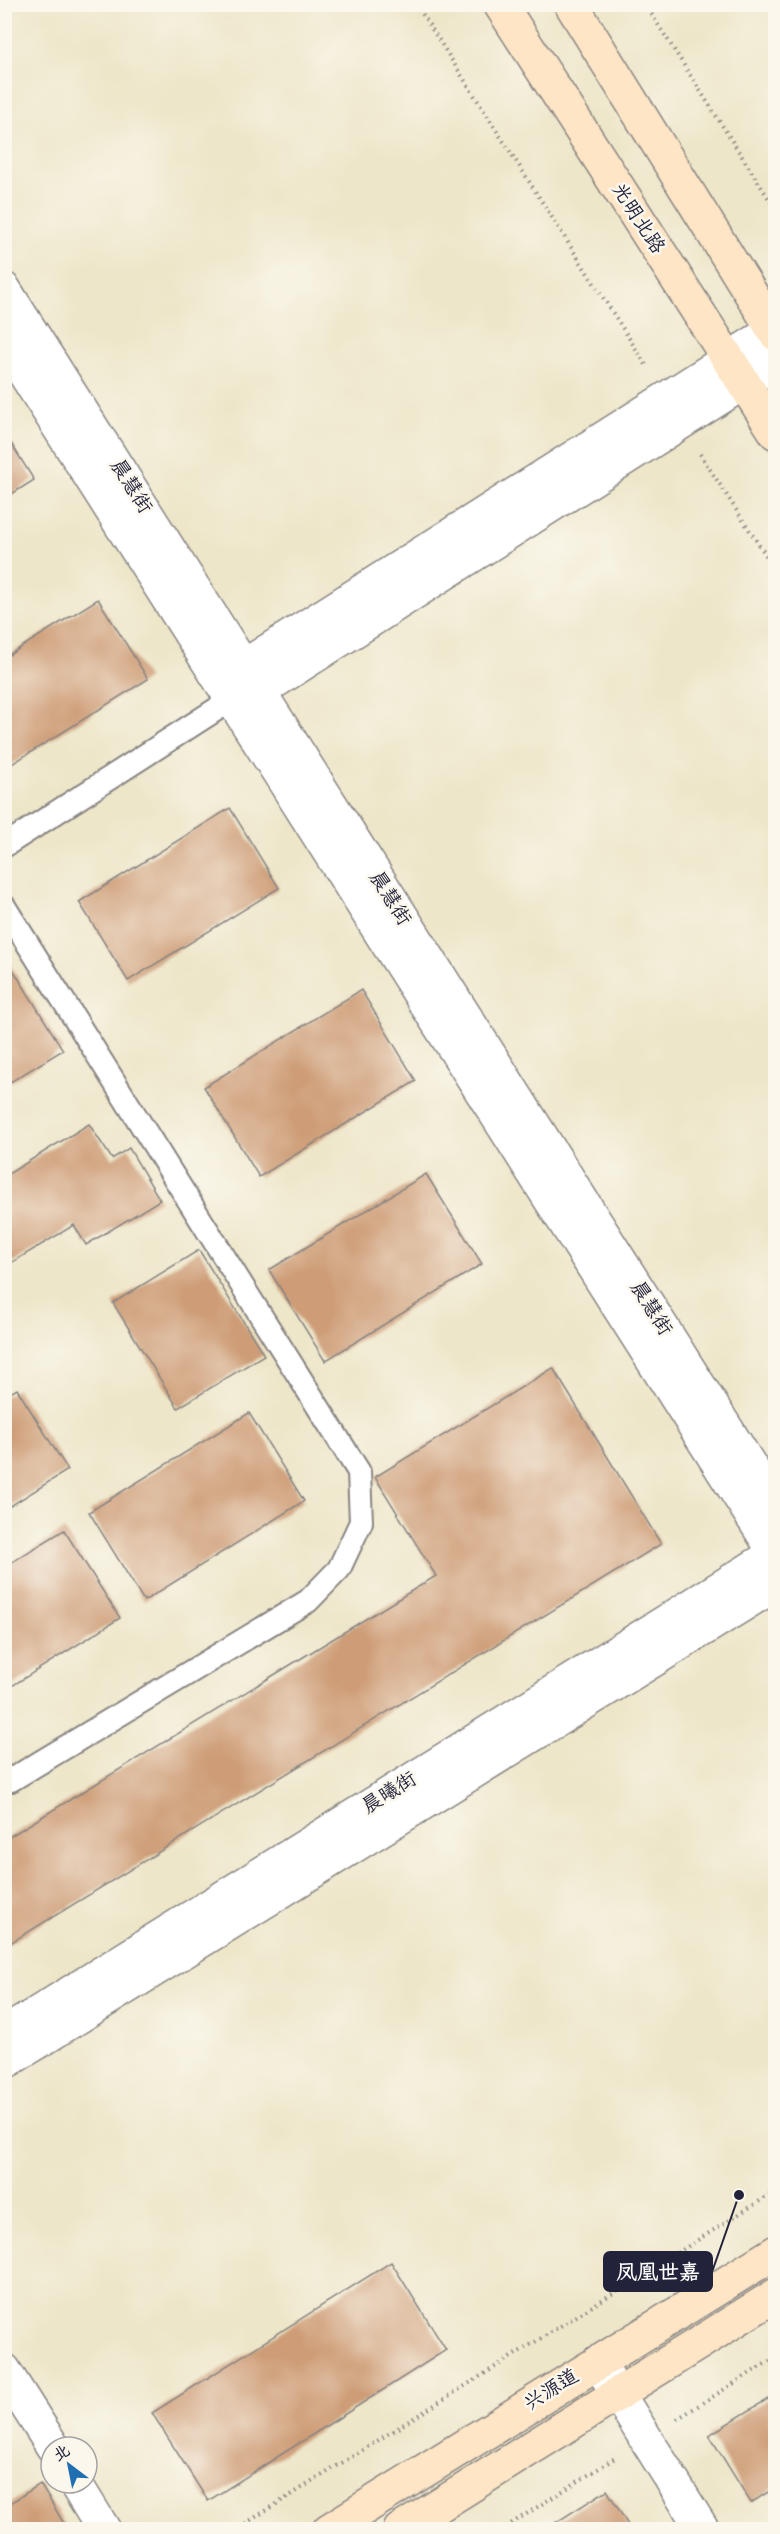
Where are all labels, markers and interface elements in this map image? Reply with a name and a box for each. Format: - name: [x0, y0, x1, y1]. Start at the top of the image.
- street label: 光明北路: [603, 178, 671, 261]
- street label: 晨慧街: [102, 454, 158, 520]
- street label: 晨慧街: [361, 866, 417, 932]
- street label: 晨慧街: [622, 1276, 678, 1342]
- street label: 晨曦街: [357, 1766, 423, 1822]
- callout: 凤凰世嘉: [604, 2252, 712, 2291]
- text: 凤凰世嘉: [616, 2259, 700, 2289]
- street label: 兴源道: [519, 2363, 585, 2419]
- north arrow: [39, 2435, 99, 2495]
- text: 北: [49, 2440, 75, 2468]

